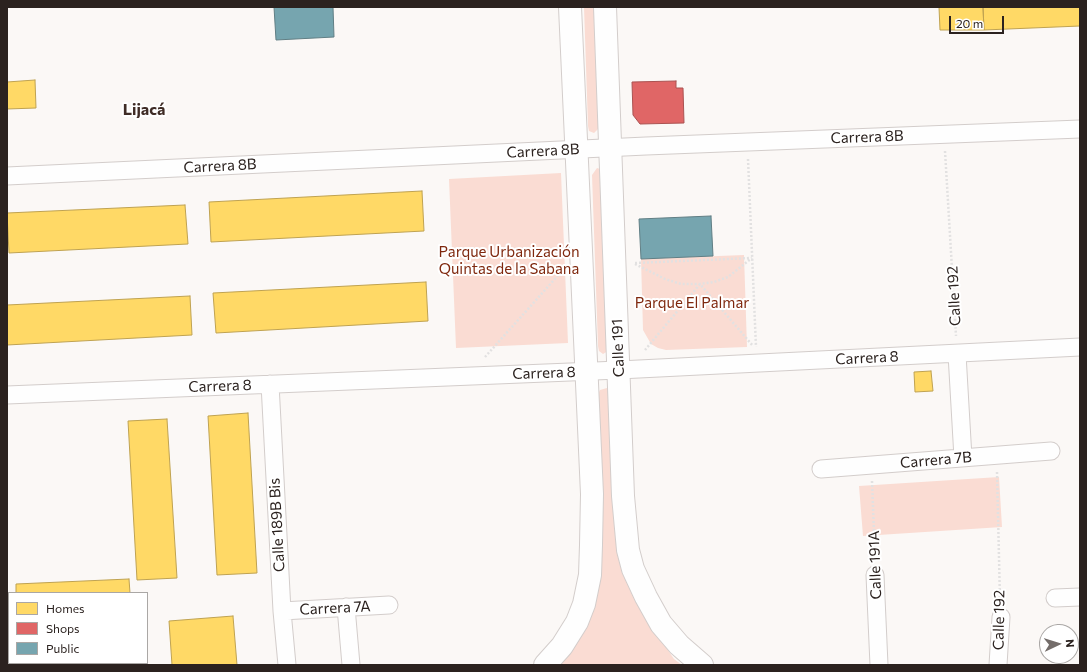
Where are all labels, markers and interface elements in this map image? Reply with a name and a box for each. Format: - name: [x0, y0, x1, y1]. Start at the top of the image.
- scale bar: [951, 8, 1006, 34]
- text: 20 m: [956, 16, 983, 30]
- district label: Lijacá: [123, 100, 165, 120]
- street label: Carrera 8B: [830, 127, 904, 147]
- street label: Carrera 8B: [506, 140, 580, 162]
- street label: Carrera 8B: [183, 155, 257, 177]
- park label: Parque Urbanización Quintas de la Sabana: [438, 243, 580, 278]
- street label: Calle 192: [943, 265, 965, 327]
- park label: Parque El Palmar: [635, 294, 749, 312]
- street label: Calle 191: [608, 318, 628, 378]
- street label: Carrera 8: [835, 347, 899, 369]
- street label: Carrera 8: [512, 363, 576, 383]
- street label: Carrera 8: [188, 376, 252, 396]
- street label: Carrera 7B: [899, 448, 973, 472]
- street label: Calle 189B Bis: [266, 478, 288, 572]
- street label: Calle 191A: [865, 530, 885, 600]
- street label: Calle 192: [989, 590, 1009, 650]
- legend: [8, 592, 148, 664]
- street label: Carrera 7A: [299, 597, 371, 619]
- text: Homes: [46, 601, 84, 615]
- text: Shops: [46, 621, 80, 635]
- north arrow: [1039, 624, 1079, 664]
- text: N: [1064, 639, 1077, 648]
- text: Public: [46, 641, 79, 655]

